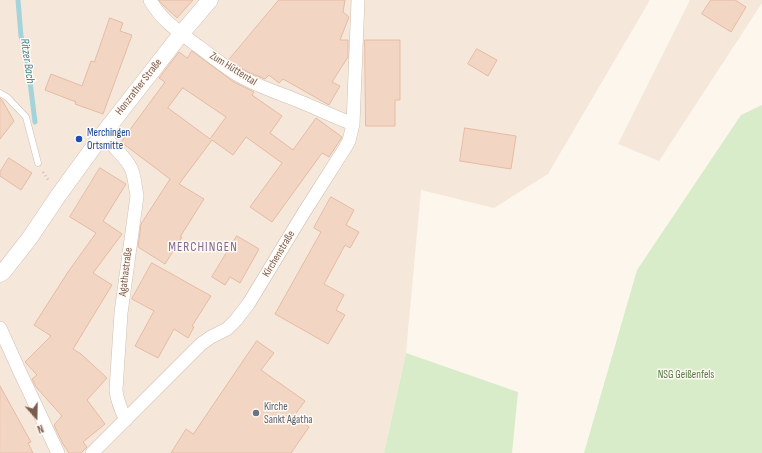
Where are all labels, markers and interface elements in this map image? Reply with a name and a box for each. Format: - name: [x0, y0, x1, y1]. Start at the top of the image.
- water label: Ritzer Bach: [17, 38, 37, 84]
- street label: Zum Hüttental: [207, 49, 259, 89]
- street label: Honzrather Straße: [113, 56, 165, 118]
- place label: Merchingen Ortsmitte: [87, 126, 130, 152]
- marker: Merchingen Ortsmitte: [74, 134, 84, 144]
- street label: Kirchenstraße: [260, 228, 298, 280]
- district label: MERCHINGEN: [168, 240, 238, 256]
- street label: Agathastraße: [116, 247, 136, 297]
- park label: NSG Geißenfels: [658, 368, 714, 382]
- north arrow: [16, 397, 56, 437]
- place label: Kirche Sankt Agatha: [264, 400, 313, 426]
- marker: Kirche Sankt Agatha: [251, 408, 261, 418]
- text: N: [35, 422, 45, 436]

